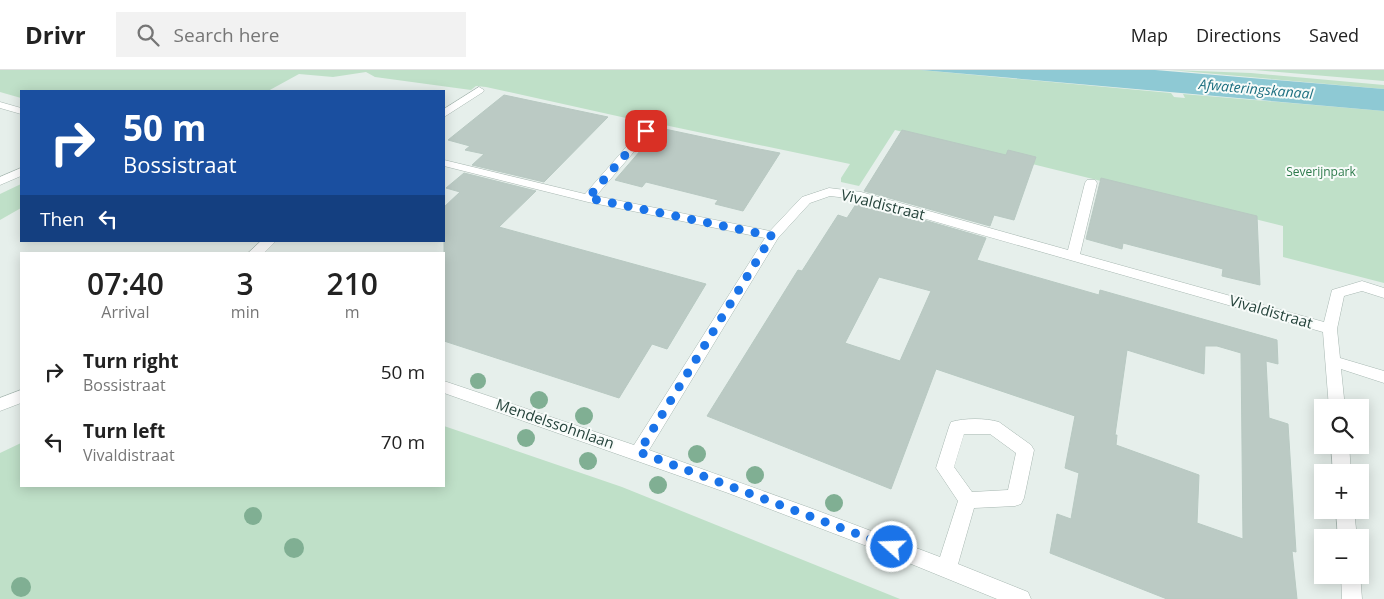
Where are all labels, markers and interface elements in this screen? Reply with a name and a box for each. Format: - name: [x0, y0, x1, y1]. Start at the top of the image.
- search box: [116, 12, 466, 57]
- text: Drivr: [25, 18, 86, 51]
- icon: search: [134, 21, 162, 49]
- text: Search here: [174, 22, 279, 48]
- text: Map: [1131, 23, 1168, 47]
- text: Directions: [1196, 23, 1281, 47]
- text: Saved: [1309, 23, 1359, 47]
- water label: Afwateringskanaal: [1197, 74, 1314, 103]
- text: 50 m: [123, 104, 206, 151]
- icon: right: [40, 110, 105, 175]
- pin: [625, 110, 667, 152]
- icon: arrive: [632, 117, 660, 145]
- text: Bossistraat: [123, 149, 237, 179]
- park label: Severijnpark: [1286, 163, 1356, 180]
- street label: Vivaldistraat: [839, 184, 927, 224]
- icon: left: [94, 205, 122, 233]
- text: Then: [40, 206, 84, 232]
- text: 07:40: [87, 263, 164, 304]
- text: 3: [237, 263, 254, 304]
- text: 210: [327, 263, 378, 304]
- street label: Vivaldistraat: [1227, 290, 1315, 332]
- text: Arrival: [101, 301, 150, 323]
- text: min: [231, 301, 260, 323]
- text: m: [345, 301, 360, 323]
- text: Turn right: [83, 348, 178, 374]
- icon: right: [40, 358, 68, 386]
- text: 50 m: [381, 359, 425, 385]
- text: Bossistraat: [83, 374, 166, 396]
- street label: Mendelssohnlaan: [494, 393, 617, 453]
- map controls: [1314, 399, 1369, 584]
- button: search: [1314, 399, 1369, 454]
- text: Turn left: [83, 418, 165, 444]
- icon: left: [40, 428, 68, 456]
- text: 70 m: [381, 429, 425, 455]
- text: Vivaldistraat: [83, 444, 175, 466]
- button: +: [1314, 464, 1369, 519]
- position arrow: [865, 520, 917, 572]
- button: −: [1314, 529, 1369, 584]

